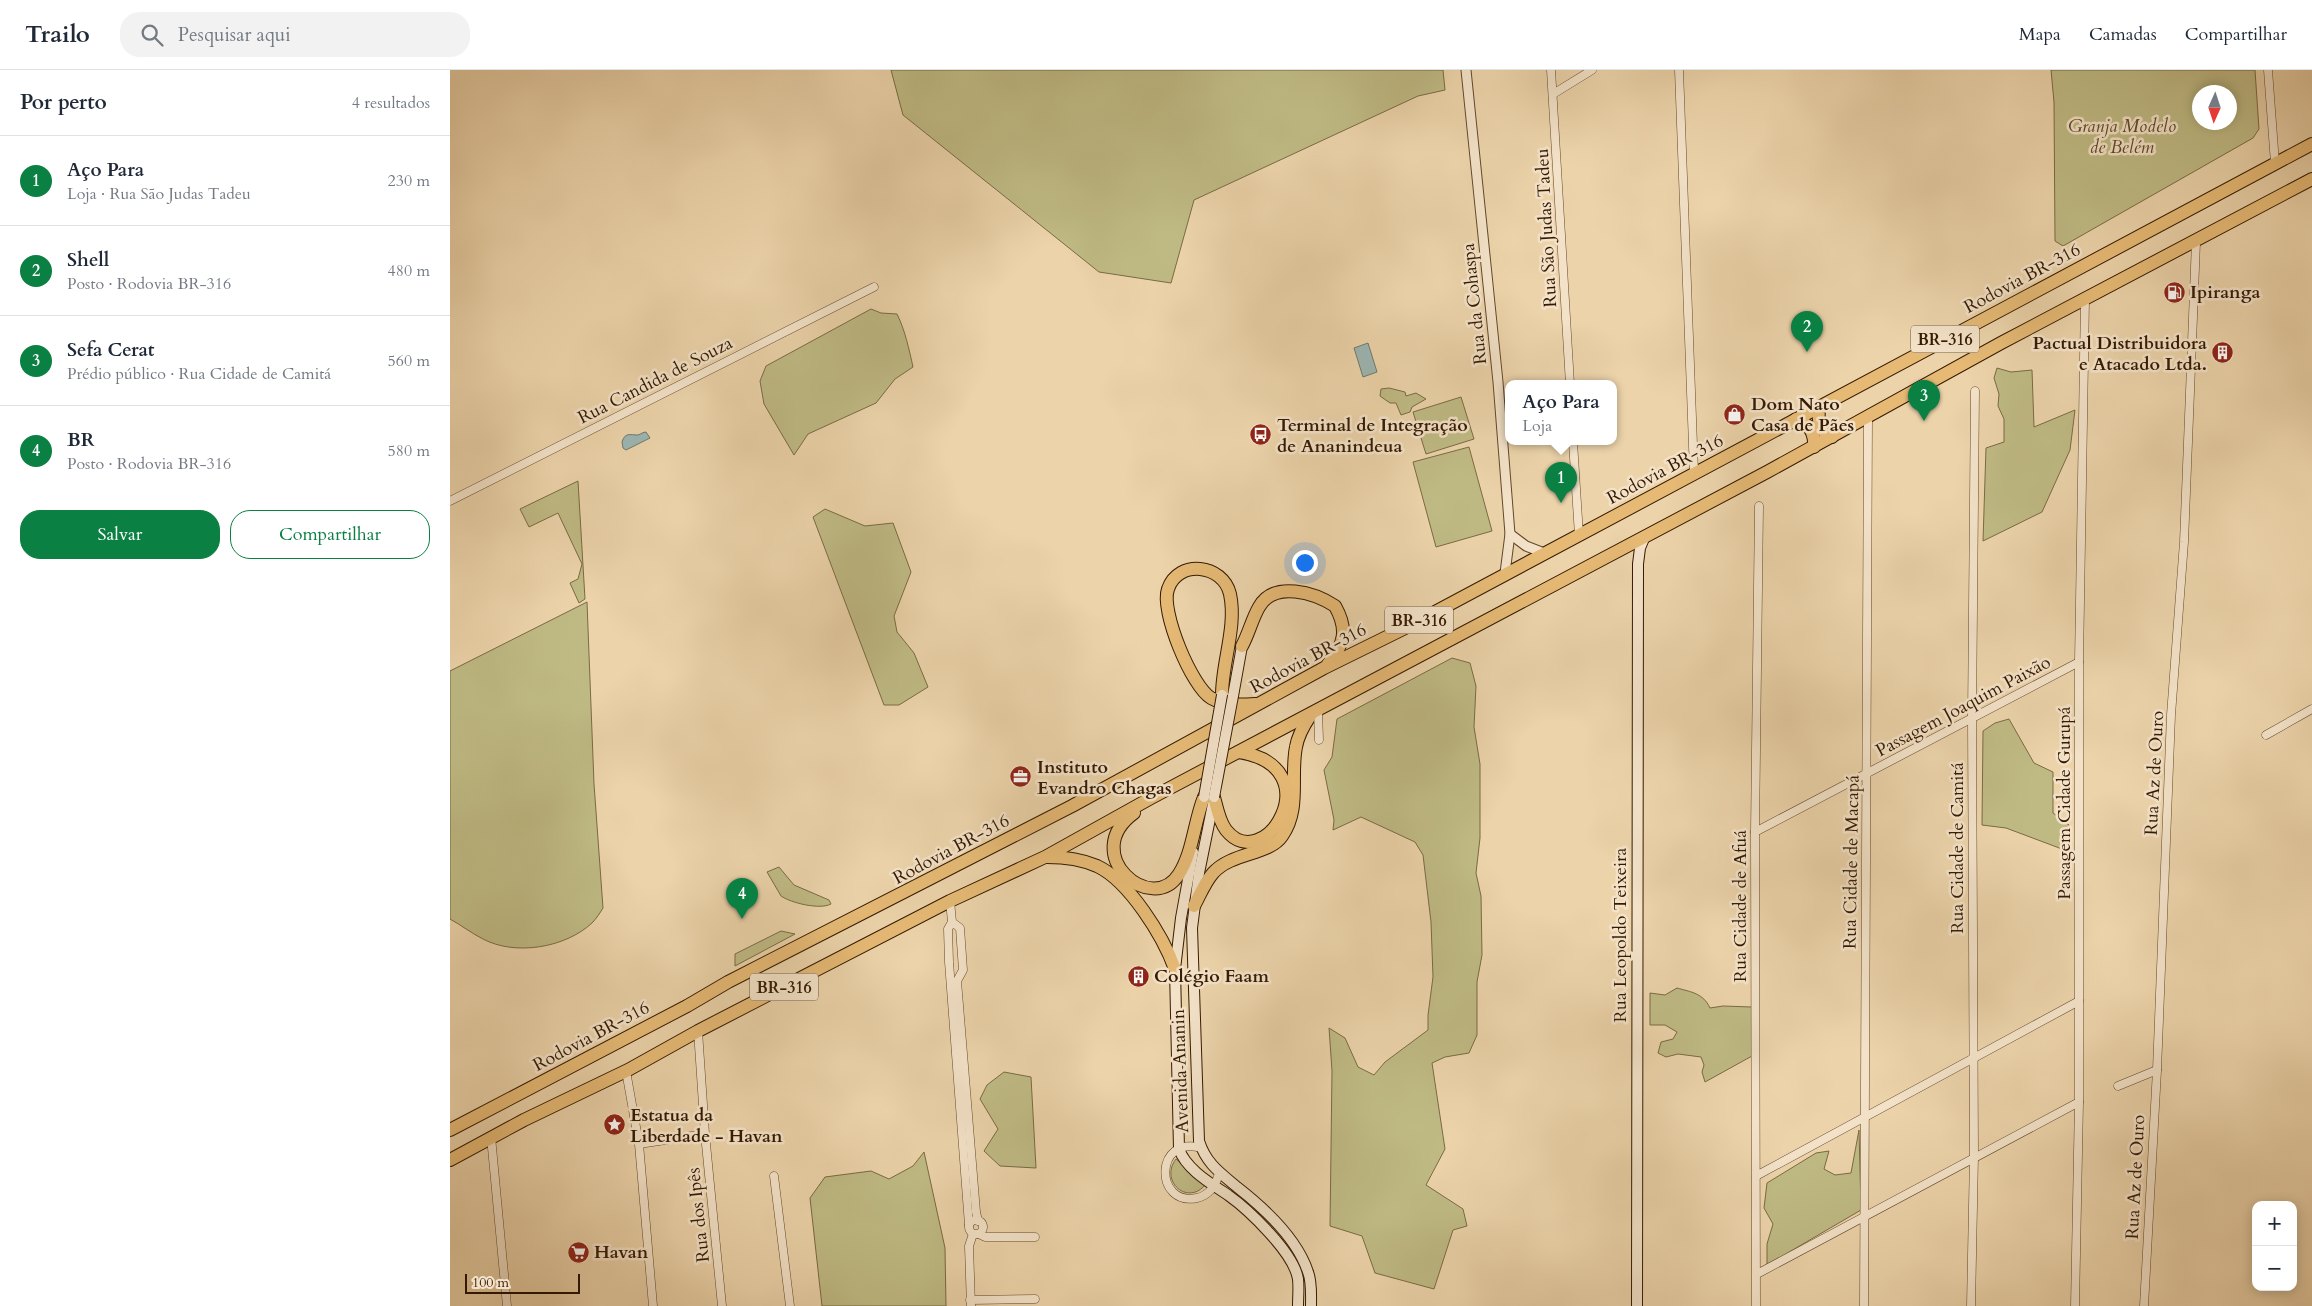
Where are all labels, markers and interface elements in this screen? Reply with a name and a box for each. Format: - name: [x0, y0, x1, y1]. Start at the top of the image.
- search box: [120, 12, 470, 57]
- text: Trailo: [25, 18, 90, 51]
- icon: search: [138, 21, 166, 49]
- text: Pesquisar aqui: [178, 22, 291, 48]
- text: Mapa: [2019, 22, 2061, 47]
- text: Camadas: [2089, 22, 2157, 47]
- text: Compartilhar: [2185, 22, 2287, 47]
- north arrow: [2192, 85, 2237, 130]
- text: Por perto: [20, 88, 107, 117]
- text: 4 resultados: [352, 92, 430, 114]
- park label: Granja Modelo de Belém: [2068, 114, 2176, 160]
- street label: Rua São Judas Tadeu: [1530, 148, 1563, 308]
- text: Aço Para: [67, 157, 144, 183]
- text: 1: [32, 170, 40, 192]
- text: 230 m: [388, 170, 430, 192]
- text: Loja · Rua São Judas Tadeu: [67, 183, 251, 205]
- street label: Rodovia BR-316: [1960, 237, 2085, 320]
- street label: Rua da Cohaspa: [1456, 242, 1493, 366]
- text: Shell: [67, 247, 109, 273]
- text: 2: [32, 260, 40, 282]
- text: 480 m: [388, 260, 430, 282]
- text: Posto · Rodovia BR-316: [67, 273, 231, 295]
- fuel station icon: Ipiranga: [2162, 280, 2186, 304]
- place label: Ipiranga: [2190, 280, 2260, 305]
- pin: 2: [1791, 311, 1823, 352]
- road number: BR-316: [1911, 325, 1979, 352]
- street label: Rua Candida de Souza: [574, 330, 737, 430]
- place label: Pactual Distribuidora e Atacado Ltda.: [2032, 331, 2207, 377]
- text: Sefa Cerat: [67, 337, 155, 363]
- building icon: Pactual Distribuidora e Atacado Ltda.: [2211, 341, 2235, 365]
- text: 3: [32, 350, 40, 372]
- text: 560 m: [388, 350, 430, 372]
- text: Prédio público · Rua Cidade de Camitá: [67, 363, 331, 385]
- popup: [1505, 380, 1617, 445]
- pin: 3: [1908, 380, 1940, 421]
- text: Aço Para: [1522, 389, 1600, 415]
- place label: Dom Nato Casa de Pães: [1751, 392, 1854, 438]
- shop icon: Dom Nato Casa de Pães: [1723, 402, 1747, 426]
- place label: Terminal de Integração de Ananindeua: [1277, 413, 1468, 459]
- text: Loja: [1522, 415, 1552, 437]
- bus stop icon: Terminal de Integração de Ananindeua: [1249, 423, 1273, 447]
- text: BR: [67, 427, 95, 453]
- street label: Rodovia BR-316: [1603, 428, 1728, 511]
- text: 4: [32, 440, 40, 462]
- text: 580 m: [388, 440, 430, 462]
- text: Posto · Rodovia BR-316: [67, 453, 231, 475]
- pin: 1: [1545, 462, 1577, 503]
- button: Salvar: [20, 510, 220, 559]
- button: Compartilhar: [230, 510, 430, 559]
- your location: [1292, 550, 1318, 576]
- road number: BR-316: [1385, 606, 1453, 634]
- street label: Rodovia BR-316: [1246, 617, 1371, 700]
- street label: Passagem Joaquim Paixão: [1871, 650, 2055, 763]
- street label: Passagem Cidade Gurupá: [2052, 706, 2077, 900]
- street label: Rua Az de Ouro: [2139, 710, 2170, 836]
- place label: Instituto Evandro Chagas: [1037, 755, 1172, 801]
- street label: Rua Cidade de Camitá: [1945, 762, 1970, 934]
- office icon: Instituto Evandro Chagas: [1009, 765, 1033, 789]
- street label: Rua Cidade de Macapá: [1837, 774, 1866, 949]
- street label: Rodovia BR-316: [889, 808, 1014, 891]
- street label: Rua Cidade de Afuá: [1728, 830, 1753, 982]
- street label: Rua Leopoldo Teixeira: [1608, 847, 1633, 1022]
- pin: 4: [726, 878, 758, 919]
- building icon: Colégio Faam: [1126, 964, 1150, 988]
- place label: Colégio Faam: [1154, 964, 1269, 989]
- road number: BR-316: [750, 974, 818, 1000]
- street label: Rodovia BR-316: [529, 995, 654, 1078]
- street label: Avenida Ananin: [1166, 1008, 1195, 1133]
- place label: Estatua da Liberdade - Havan: [630, 1103, 783, 1149]
- place icon: Estatua da Liberdade - Havan: [602, 1113, 626, 1137]
- street label: Rua Az de Ouro: [2120, 1114, 2151, 1240]
- street label: Rua dos Ipês: [681, 1166, 716, 1264]
- map controls: [2252, 1201, 2297, 1291]
- button: +: [2252, 1201, 2297, 1246]
- supermarket icon: Havan: [566, 1240, 590, 1264]
- place label: Havan: [594, 1240, 649, 1265]
- button: −: [2252, 1246, 2297, 1291]
- scale bar: [465, 1271, 580, 1294]
- text: 100 m: [472, 1273, 509, 1292]

